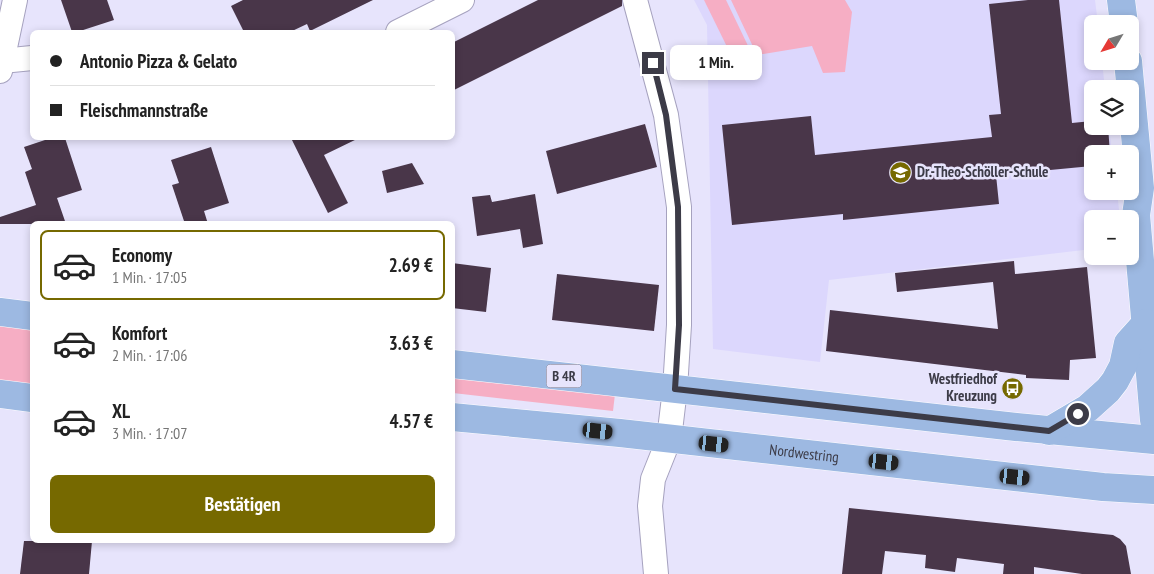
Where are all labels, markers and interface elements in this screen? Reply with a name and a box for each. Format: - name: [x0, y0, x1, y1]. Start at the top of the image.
- north arrow: [1084, 15, 1139, 70]
- map controls: [1084, 15, 1139, 265]
- callout: 1 Min.: [670, 46, 763, 80]
- text: Antonio Pizza & Gelato: [80, 49, 237, 73]
- route end: [642, 52, 664, 74]
- text: 1 Min.: [698, 52, 734, 72]
- button: layers: [1084, 80, 1139, 135]
- text: Fleischmannstraße: [80, 98, 208, 122]
- button: +: [1084, 145, 1139, 200]
- school or university icon: Dr.-Theo-Schöller-Schule: [889, 160, 913, 184]
- place label: Dr.-Theo-Schöller-Schule: [917, 162, 1049, 181]
- button: −: [1084, 210, 1139, 265]
- icon: car: [52, 243, 97, 288]
- text: Economy: [112, 243, 172, 267]
- text: 2.69 €: [389, 253, 433, 277]
- text: 1 Min. · 17:05: [112, 267, 187, 287]
- icon: car: [52, 321, 97, 366]
- text: Komfort: [112, 321, 167, 345]
- text: 3.63 €: [389, 331, 433, 355]
- text: 2 Min. · 17:06: [112, 345, 187, 365]
- road number: B 4R: [546, 364, 582, 388]
- place label: Westfriedhof Kreuzung: [928, 369, 998, 405]
- bus stop icon: Westfriedhof Kreuzung: [1001, 376, 1025, 400]
- icon: car: [52, 399, 97, 444]
- text: XL: [112, 399, 130, 423]
- route start: [1067, 403, 1089, 425]
- text: 4.57 €: [390, 409, 433, 433]
- car: [582, 422, 613, 440]
- text: 3 Min. · 17:07: [112, 423, 187, 443]
- car: [698, 435, 729, 453]
- street label: Nordwestring: [768, 440, 840, 466]
- car: [868, 453, 899, 471]
- car: [999, 468, 1030, 486]
- button: Bestätigen: [50, 475, 435, 533]

